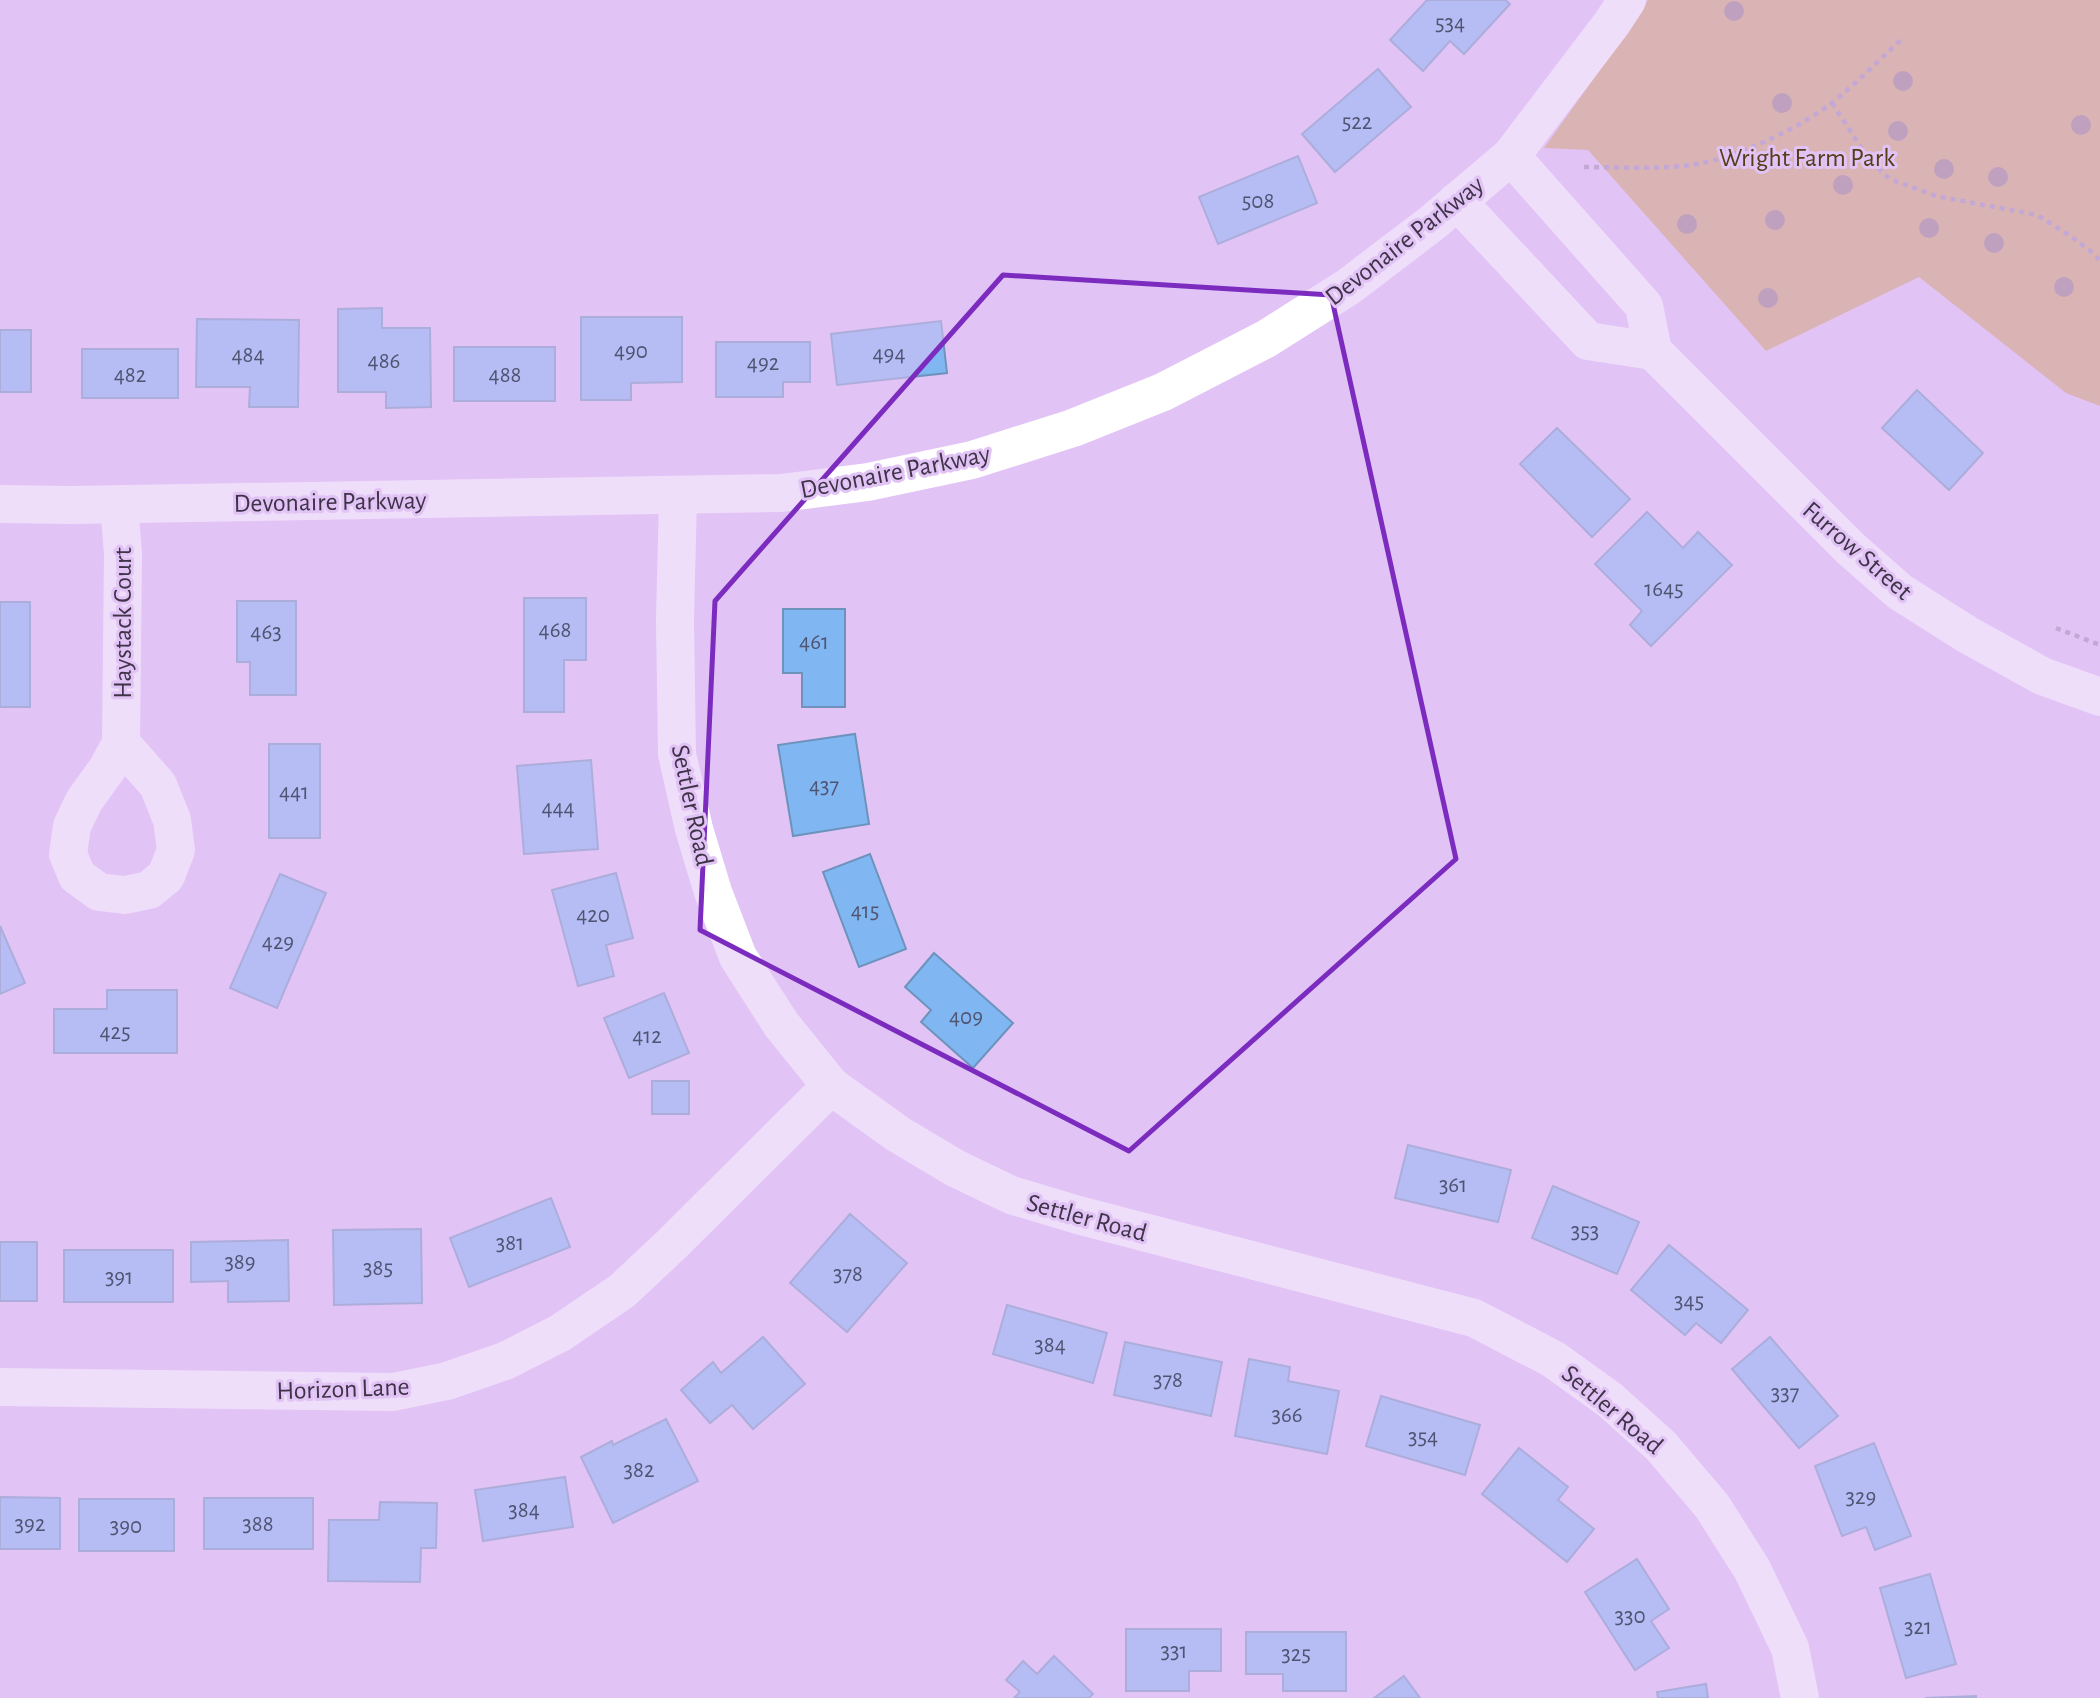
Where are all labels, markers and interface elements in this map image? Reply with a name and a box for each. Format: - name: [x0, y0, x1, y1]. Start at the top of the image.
- house number: 534: [1435, 12, 1465, 35]
- house number: 522: [1342, 111, 1372, 134]
- park label: Wright Farm Park: [1719, 145, 1895, 171]
- street label: Devonaire Parkway: [1321, 171, 1489, 310]
- house number: 508: [1242, 190, 1274, 213]
- house number: 490: [614, 340, 648, 363]
- house number: 494: [873, 343, 905, 366]
- house number: 484: [231, 344, 265, 367]
- house number: 486: [368, 350, 400, 373]
- house number: 492: [747, 352, 779, 375]
- house number: 482: [114, 364, 146, 387]
- house number: 488: [489, 364, 521, 387]
- street label: Devonaire Parkway: [798, 441, 992, 503]
- street label: Devonaire Parkway: [233, 487, 427, 517]
- street label: Furrow Street: [1798, 497, 1917, 605]
- street label: Haystack Court: [110, 547, 136, 699]
- house number: 1645: [1644, 578, 1684, 601]
- house number: 468: [539, 619, 571, 642]
- house number: 463: [250, 621, 282, 644]
- house number: 461: [799, 631, 829, 654]
- street label: Settler Road: [667, 742, 718, 868]
- house number: 437: [809, 775, 839, 798]
- house number: 441: [279, 781, 309, 804]
- house number: 444: [541, 797, 575, 820]
- house number: 415: [851, 900, 879, 923]
- house number: 420: [576, 904, 610, 927]
- house number: 429: [262, 931, 294, 954]
- house number: 409: [949, 1006, 983, 1029]
- house number: 425: [99, 1021, 131, 1044]
- house number: 412: [632, 1025, 662, 1048]
- house number: 361: [1439, 1174, 1467, 1197]
- street label: Settler Road: [1024, 1189, 1150, 1246]
- house number: 353: [1571, 1220, 1599, 1243]
- house number: 381: [496, 1232, 524, 1255]
- house number: 389: [224, 1251, 256, 1274]
- house number: 385: [363, 1257, 393, 1280]
- house number: 378: [833, 1263, 863, 1286]
- house number: 391: [105, 1266, 133, 1289]
- house number: 345: [1674, 1290, 1704, 1313]
- house number: 384: [1034, 1334, 1066, 1357]
- street label: Settler Road: [1557, 1360, 1668, 1459]
- house number: 378: [1153, 1369, 1183, 1392]
- street label: Horizon Lane: [276, 1374, 410, 1404]
- house number: 337: [1771, 1382, 1799, 1405]
- house number: 366: [1271, 1404, 1303, 1427]
- house number: 354: [1408, 1426, 1438, 1449]
- house number: 382: [624, 1459, 654, 1482]
- house number: 329: [1846, 1486, 1876, 1509]
- house number: 384: [508, 1499, 540, 1522]
- house number: 392: [15, 1513, 45, 1536]
- house number: 388: [242, 1513, 274, 1536]
- house number: 390: [110, 1515, 142, 1538]
- house number: 330: [1614, 1605, 1646, 1628]
- house number: 321: [1904, 1616, 1932, 1639]
- house number: 331: [1161, 1640, 1187, 1663]
- house number: 325: [1281, 1643, 1311, 1666]

